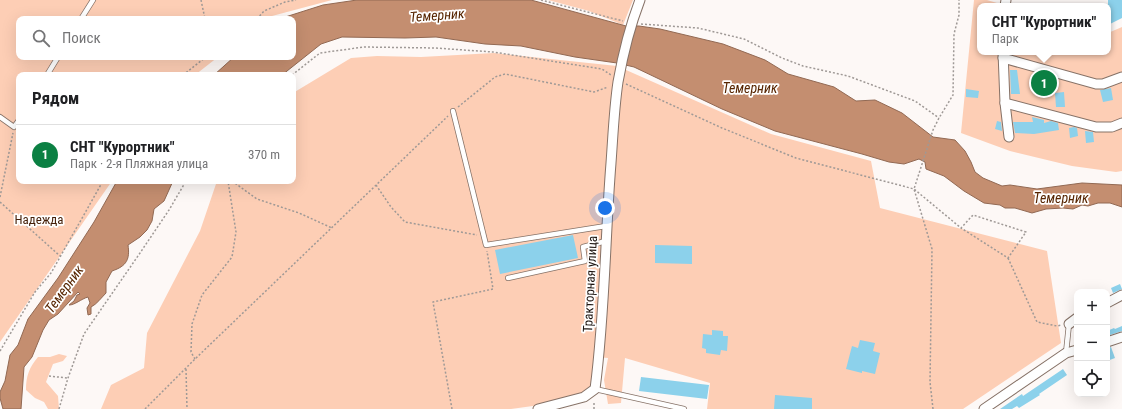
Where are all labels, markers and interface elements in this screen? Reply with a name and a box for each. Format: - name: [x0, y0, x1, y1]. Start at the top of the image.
- popup: [977, 3, 1111, 55]
- water label: Темерник: [409, 5, 465, 25]
- text: СНТ "Курортник": [992, 13, 1096, 31]
- search box: [16, 16, 296, 60]
- icon: search: [30, 27, 52, 49]
- text: Поиск: [62, 29, 101, 47]
- text: Парк: [992, 31, 1019, 46]
- pin: 1: [1031, 68, 1057, 98]
- water label: Темерник: [723, 80, 778, 96]
- text: Рядом: [32, 88, 79, 108]
- text: СНТ "Курортник": [70, 138, 175, 156]
- text: 1: [42, 147, 48, 162]
- text: 370 m: [248, 147, 280, 162]
- text: Парк · 2-я Пляжная улица: [70, 156, 208, 171]
- water label: Темерник: [1034, 190, 1089, 206]
- your location: [595, 198, 615, 218]
- park label: Надежда: [14, 212, 64, 227]
- street label: Тракторная улица: [580, 235, 600, 333]
- water label: Темерник: [41, 262, 87, 316]
- map controls: [1074, 289, 1110, 397]
- button: +: [1074, 289, 1110, 325]
- button: −: [1074, 325, 1110, 361]
- button: locate: [1074, 361, 1110, 397]

